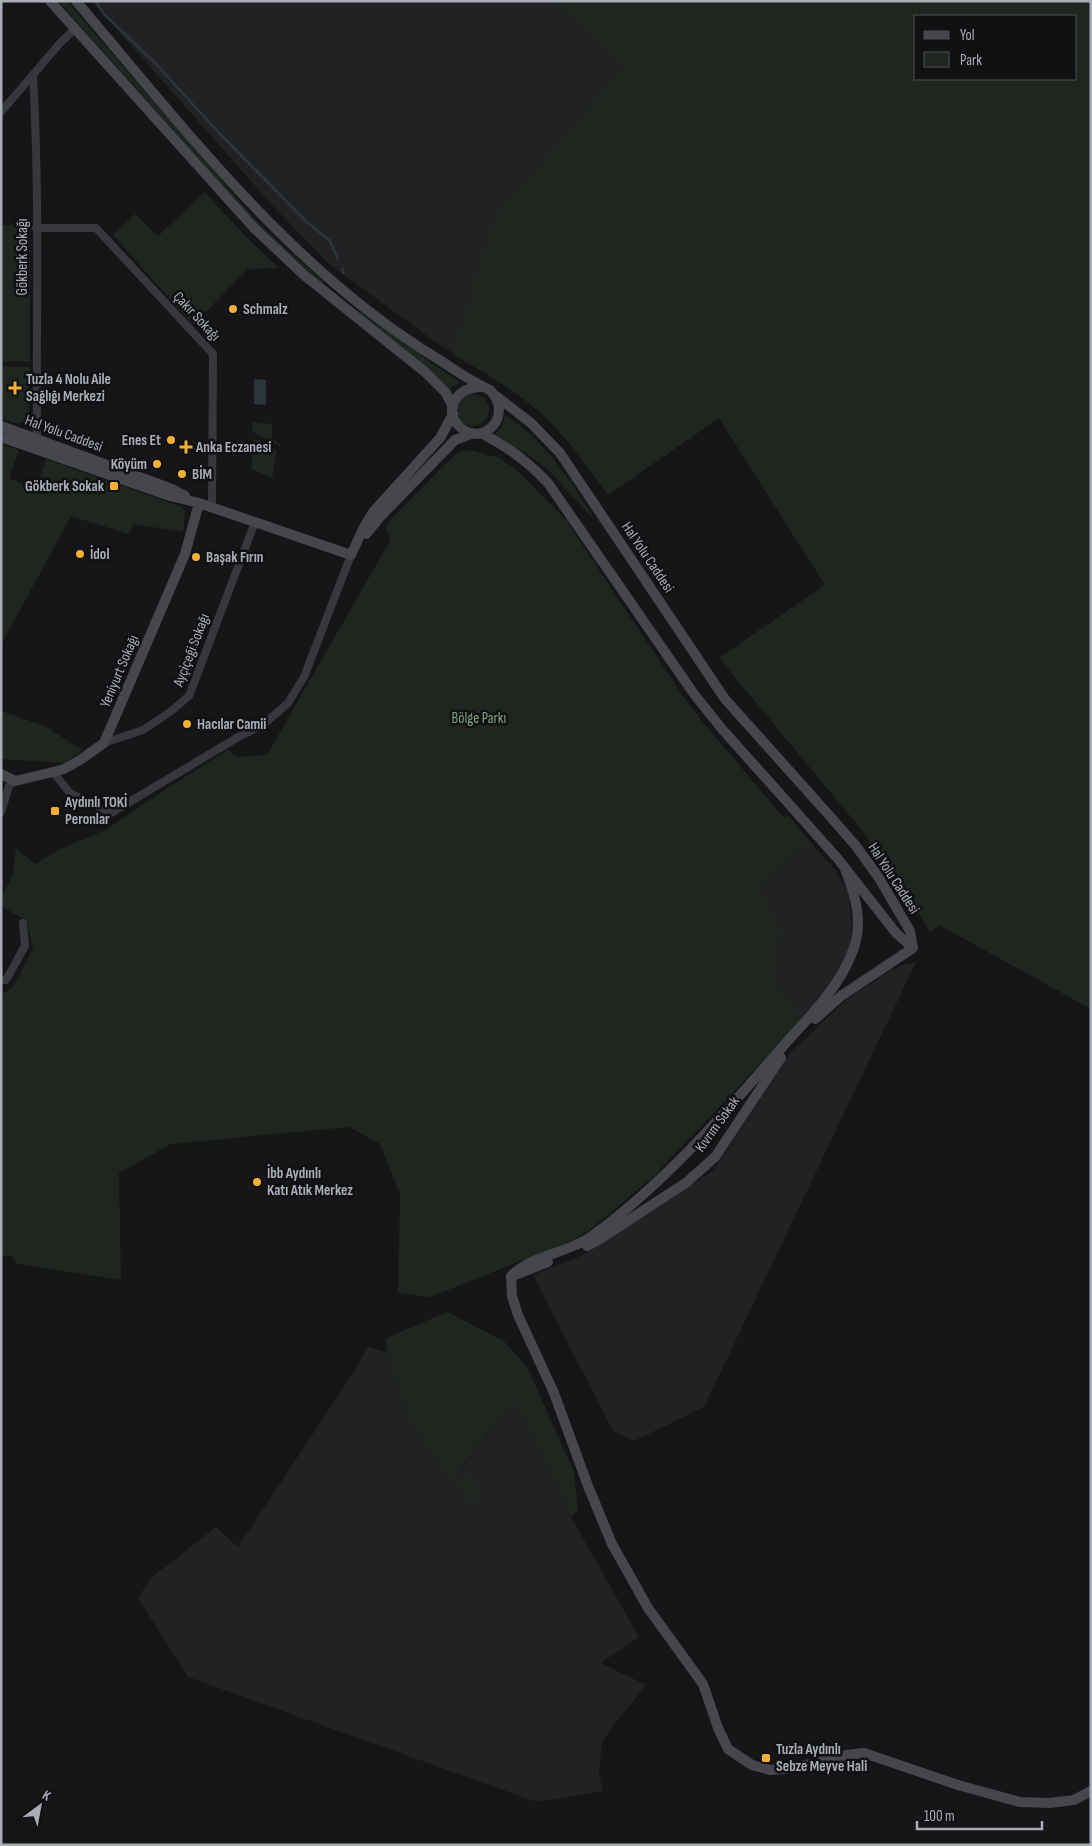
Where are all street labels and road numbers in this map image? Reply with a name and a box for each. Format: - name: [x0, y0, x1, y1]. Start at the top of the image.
- street label: Gökberk Sokağı: [13, 218, 32, 296]
- street label: Çakır Sokağı: [169, 288, 224, 345]
- street label: Hal Yolu Caddesi: [22, 411, 105, 456]
- street label: Hal Yolu Caddesi: [617, 518, 678, 596]
- street label: Ayçiçeği Sokağı: [168, 611, 214, 690]
- street label: Yeniyurt Sokağı: [96, 632, 143, 710]
- street label: Hal Yolu Caddesi: [863, 839, 924, 918]
- street label: Kıvrım Sokak: [691, 1092, 744, 1156]

